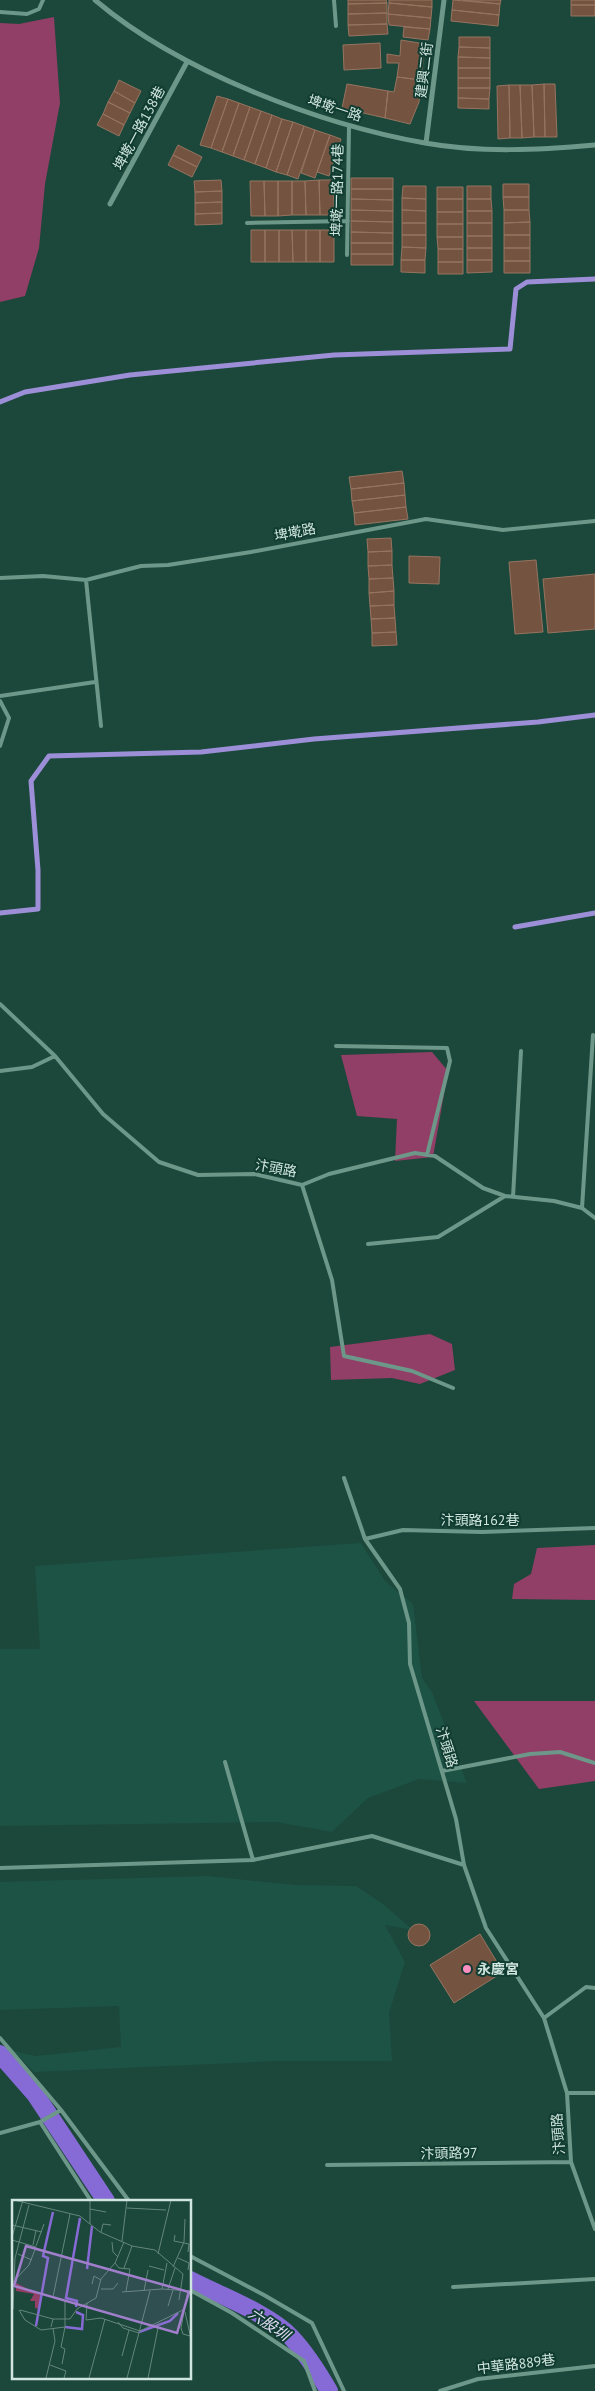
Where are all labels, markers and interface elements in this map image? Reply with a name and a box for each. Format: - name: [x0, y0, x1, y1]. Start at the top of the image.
- street label: 建興二街: [412, 41, 436, 99]
- street label: 埤墘一路138巷: [109, 83, 169, 173]
- street label: 埤墘一路: [306, 91, 364, 125]
- street label: 埤墘一路174巷: [327, 143, 347, 237]
- street label: 埤墘路: [273, 519, 317, 545]
- street label: 汴頭路: [254, 1155, 298, 1181]
- street label: 汴頭路162巷: [441, 1511, 519, 1529]
- street label: 汴頭路: [432, 1724, 462, 1770]
- place label: 永慶宮: [477, 1960, 519, 1978]
- marker: 永慶宮: [461, 1963, 473, 1975]
- street label: 汴頭路: [548, 2112, 568, 2156]
- street label: 汴頭路97: [420, 2144, 478, 2162]
- inset map: [12, 2200, 191, 2378]
- water label: 六股圳: [245, 2304, 295, 2346]
- street label: 中華路889巷: [476, 2350, 556, 2378]

